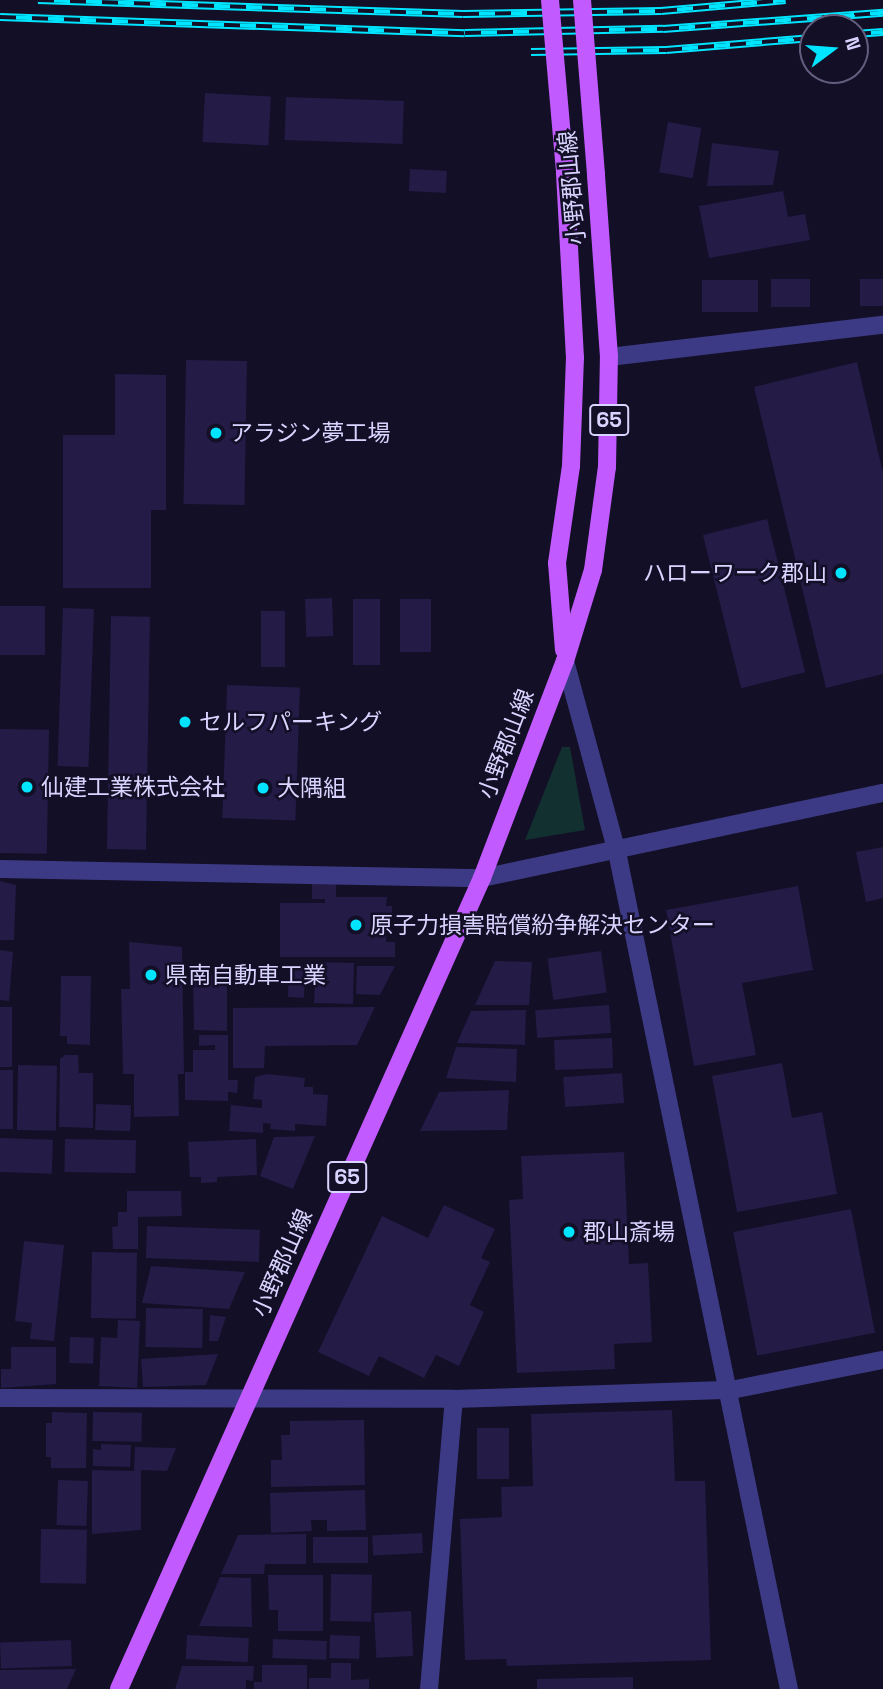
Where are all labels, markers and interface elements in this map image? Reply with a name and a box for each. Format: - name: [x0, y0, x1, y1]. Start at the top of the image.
- north arrow: [799, 14, 869, 84]
- text: N: [839, 34, 867, 53]
- street label: 小野郡山線: [553, 130, 591, 246]
- road number: 65: [588, 402, 630, 438]
- place label: アラジン夢工場: [230, 419, 391, 447]
- marker: アラジン夢工場: [208, 425, 224, 441]
- place label: ハローワーク郡山: [643, 559, 827, 587]
- marker: ハローワーク郡山: [833, 565, 849, 581]
- street label: 小野郡山線: [473, 685, 539, 803]
- place label: セルフパーキング: [199, 708, 383, 736]
- marker: セルフパーキング: [177, 714, 193, 730]
- place label: 仙建工業株式会社: [41, 773, 225, 801]
- place label: 大隅組: [277, 774, 346, 802]
- marker: 仙建工業株式会社: [19, 779, 35, 795]
- marker: 大隅組: [255, 780, 271, 796]
- place label: 原子力損害賠償紛争解決センター: [370, 911, 715, 939]
- marker: 原子力損害賠償紛争解決センター: [348, 917, 364, 933]
- place label: 県南自動車工業: [165, 961, 326, 989]
- marker: 県南自動車工業: [143, 967, 159, 983]
- road number: 65: [326, 1160, 368, 1194]
- street label: 小野郡山線: [246, 1205, 318, 1321]
- place label: 郡山斎場: [583, 1218, 675, 1246]
- marker: 郡山斎場: [561, 1224, 577, 1240]

